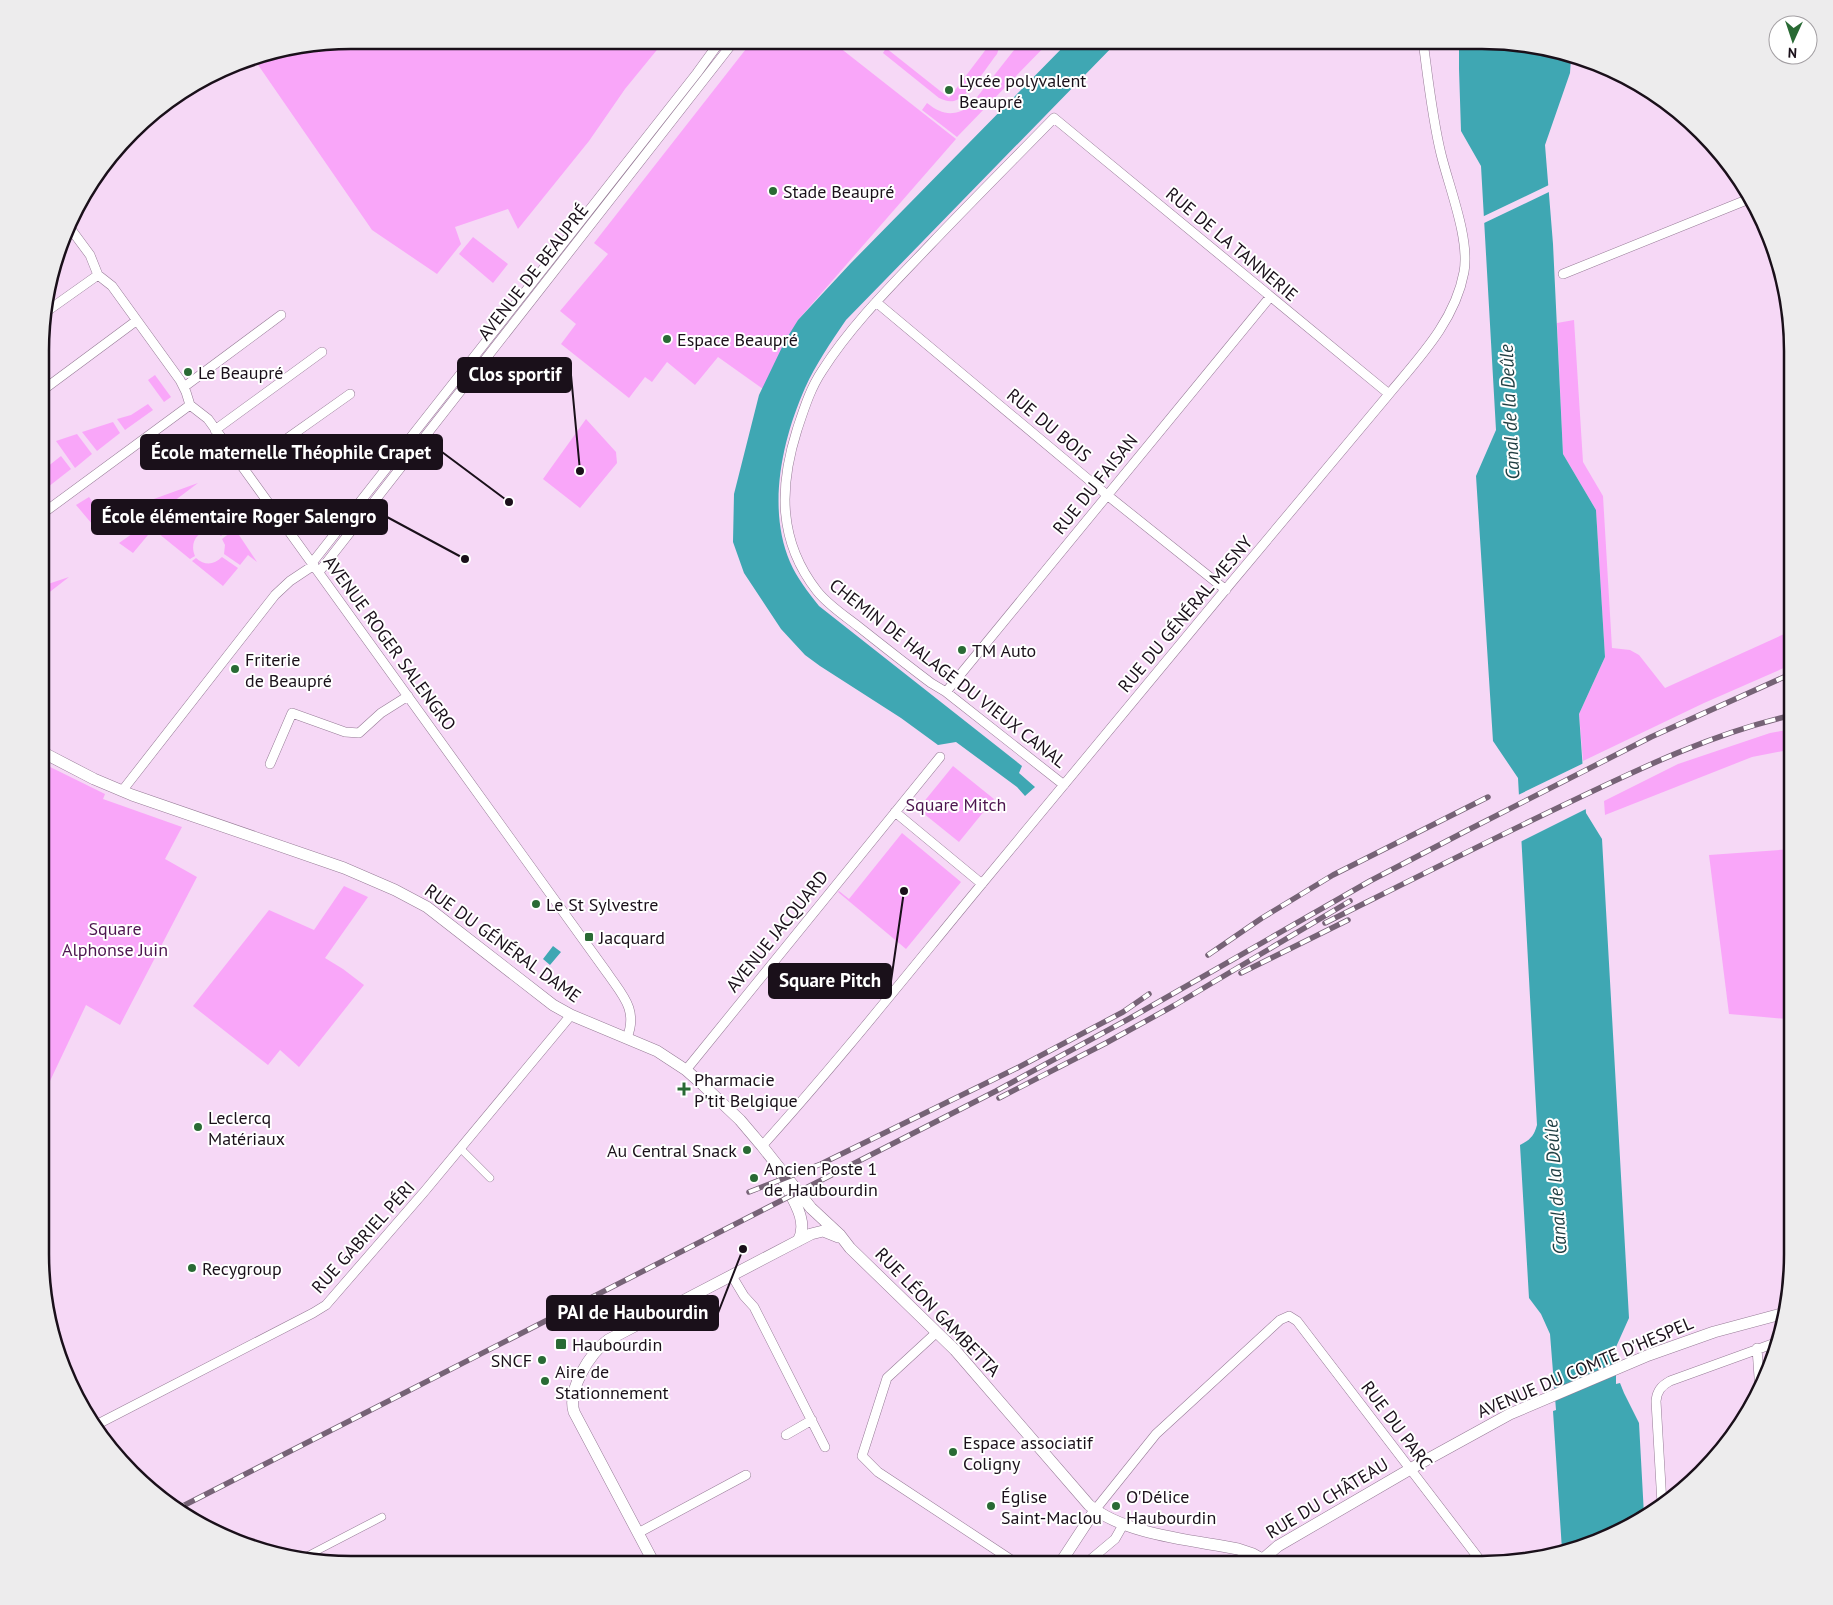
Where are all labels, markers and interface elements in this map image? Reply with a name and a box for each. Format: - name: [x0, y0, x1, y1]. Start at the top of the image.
- north arrow: [1768, 15, 1818, 65]
- text: N: [1787, 44, 1797, 62]
- place label: Lycée polyvalent Beaupré: [959, 69, 1086, 113]
- marker: Lycée polyvalent Beaupré: [943, 84, 955, 96]
- place label: Stade Beaupré: [783, 180, 895, 203]
- street label: RUE DE LA TANNERIE: [1161, 182, 1303, 306]
- marker: Stade Beaupré: [767, 185, 779, 197]
- street label: AVENUE DE BEAUPRÉ: [473, 199, 593, 345]
- place label: Espace Beaupré: [677, 328, 798, 351]
- marker: Espace Beaupré: [661, 333, 673, 345]
- water label: Canal de la Deûle: [1493, 344, 1525, 480]
- callout: Clos sportif: [458, 358, 571, 392]
- place label: Le Beaupré: [198, 361, 283, 384]
- text: Clos sportif: [469, 362, 563, 386]
- marker: Le Beaupré: [182, 366, 194, 378]
- street label: RUE DU BOIS: [1002, 383, 1096, 467]
- street label: RUE DU FAISAN: [1048, 429, 1142, 539]
- callout: École maternelle Théophile Crapet: [141, 435, 442, 469]
- text: École maternelle Théophile Crapet: [151, 440, 431, 464]
- callout: École élémentaire Roger Salengro: [92, 500, 387, 534]
- text: École élémentaire Roger Salengro: [102, 504, 376, 528]
- street label: RUE DU GÉNÉRAL MESNY: [1113, 531, 1257, 697]
- street label: AVENUE ROGER SALENGRO: [319, 551, 461, 735]
- street label: CHEMIN DE HALAGE DU VIEUX CANAL: [825, 573, 1071, 773]
- place label: TM Auto: [972, 639, 1036, 662]
- marker: TM Auto: [956, 644, 968, 656]
- place label: Friterie de Beaupré: [245, 648, 332, 692]
- marker: Friterie de Beaupré: [229, 663, 241, 675]
- park label: Square Mitch: [906, 793, 1006, 816]
- street label: AVENUE JACQUARD: [721, 865, 833, 997]
- street label: RUE DU GÉNÉRAL DAME: [420, 879, 586, 1007]
- place label: Le St Sylvestre: [546, 893, 658, 916]
- marker: Le St Sylvestre: [530, 898, 542, 910]
- park label: Square Alphonse Juin: [62, 917, 168, 961]
- place label: Jacquard: [598, 926, 665, 949]
- marker: Jacquard: [583, 931, 595, 943]
- callout: Square Pitch: [769, 964, 891, 998]
- text: Square Pitch: [779, 968, 881, 992]
- place label: Pharmacie P'tit Belgique: [694, 1068, 798, 1112]
- marker: Pharmacie P'tit Belgique: [678, 1083, 690, 1095]
- place label: Leclercq Matériaux: [208, 1106, 285, 1150]
- water label: Canal de la Deûle: [1538, 1118, 1572, 1255]
- marker: Leclercq Matériaux: [192, 1121, 204, 1133]
- place label: Au Central Snack: [607, 1139, 737, 1162]
- marker: Au Central Snack: [741, 1144, 753, 1156]
- place label: Ancien Poste 1 de Haubourdin: [764, 1157, 878, 1201]
- marker: Ancien Poste 1 de Haubourdin: [748, 1172, 760, 1184]
- street label: RUE GABRIEL PÉRI: [306, 1176, 420, 1298]
- street label: RUE LÉON GAMBETTA: [870, 1243, 1006, 1382]
- place label: Recygroup: [202, 1257, 282, 1280]
- marker: Recygroup: [186, 1262, 198, 1274]
- callout: PAI de Haubourdin: [547, 1296, 718, 1330]
- text: PAI de Haubourdin: [558, 1300, 708, 1324]
- street label: AVENUE DU COMTE D'HESPEL: [1474, 1311, 1696, 1423]
- place label: Haubourdin: [572, 1333, 662, 1356]
- marker: Haubourdin: [554, 1337, 568, 1351]
- place label: SNCF: [491, 1349, 532, 1372]
- marker: SNCF: [536, 1354, 548, 1366]
- place label: Aire de Stationnement: [555, 1360, 669, 1404]
- marker: Aire de Stationnement: [539, 1375, 551, 1387]
- street label: RUE DU PARC: [1356, 1376, 1438, 1474]
- place label: Espace associatif Coligny: [963, 1431, 1094, 1475]
- marker: Espace associatif Coligny: [947, 1446, 959, 1458]
- street label: RUE DU CHÂTEAU: [1262, 1452, 1392, 1544]
- place label: Église Saint-Maclou: [1001, 1485, 1102, 1529]
- place label: O'Délice Haubourdin: [1126, 1485, 1216, 1529]
- marker: Église Saint-Maclou: [985, 1500, 997, 1512]
- marker: O'Délice Haubourdin: [1110, 1500, 1122, 1512]

